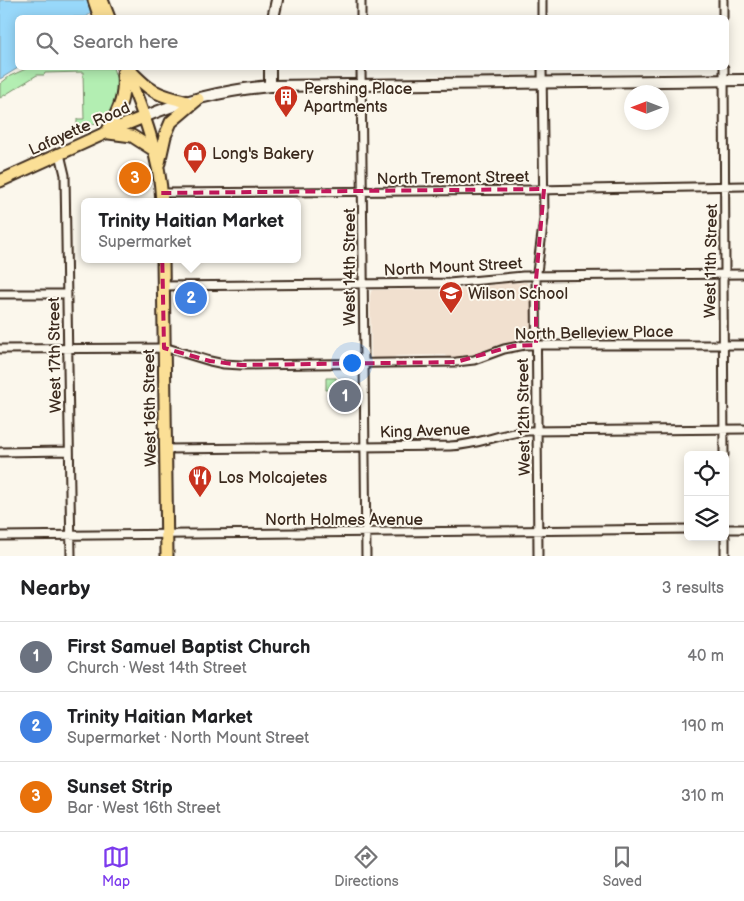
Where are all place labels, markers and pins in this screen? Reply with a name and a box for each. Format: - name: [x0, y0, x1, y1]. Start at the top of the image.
- place label: Pershing Place Apartments: [304, 80, 413, 117]
- building icon: Pershing Place Apartments: [273, 84, 299, 118]
- shop icon: Long's Bakery: [182, 140, 208, 174]
- place label: Long's Bakery: [212, 145, 314, 164]
- pin: 3: [119, 159, 151, 197]
- pin: 2: [175, 279, 207, 317]
- school or university icon: Wilson School: [438, 280, 464, 314]
- place label: Wilson School: [468, 285, 568, 304]
- pin: 1: [329, 377, 361, 415]
- restaurant icon: Los Molcajetes: [187, 464, 213, 498]
- place label: Los Molcajetes: [218, 469, 327, 488]

